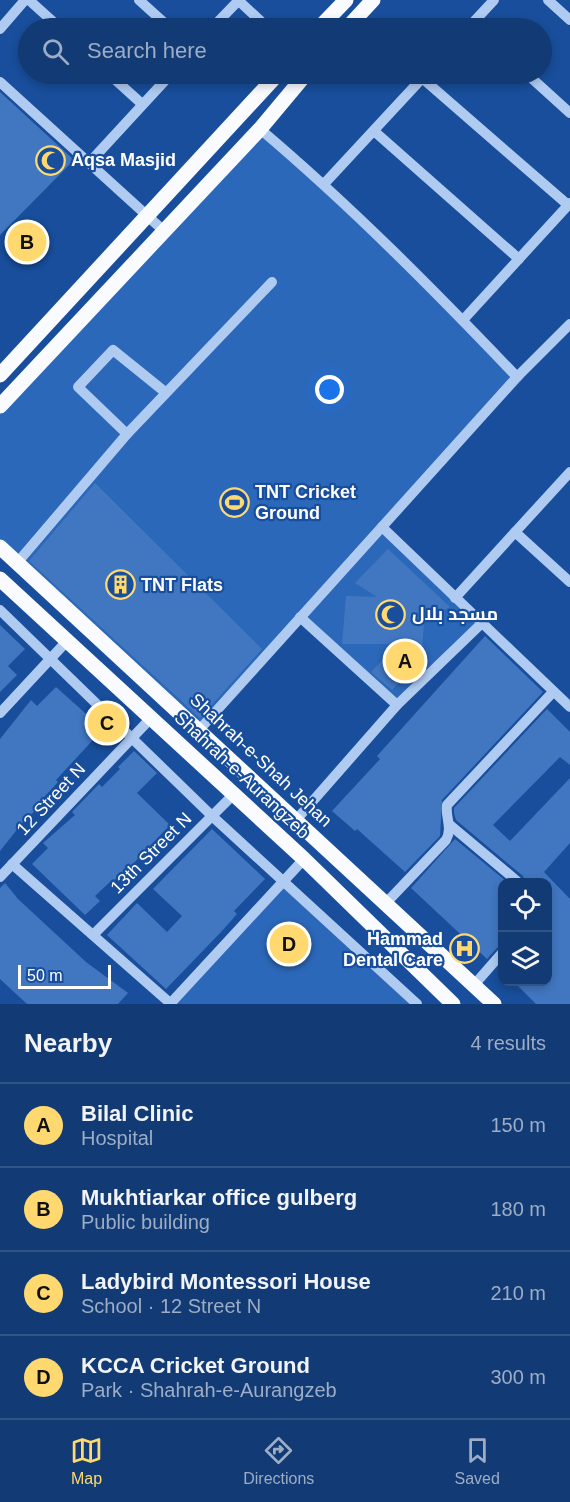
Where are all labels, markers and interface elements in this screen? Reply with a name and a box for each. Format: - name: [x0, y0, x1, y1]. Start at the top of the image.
- search box: [18, 18, 552, 84]
- icon: search: [39, 35, 72, 68]
- text: Search here: [87, 38, 207, 63]
- mosque icon: Aqsa Masjid: [34, 144, 66, 176]
- place label: Aqsa Masjid: [71, 150, 176, 170]
- pin: B: [8, 220, 46, 264]
- your location: [315, 375, 344, 404]
- place label: TNT Cricket Ground: [255, 482, 356, 523]
- sports icon: TNT Cricket Ground: [218, 486, 250, 518]
- building icon: TNT Flats: [104, 569, 136, 601]
- place label: TNT Flats: [141, 575, 223, 595]
- mosque icon: مسجد بلال: [375, 598, 407, 630]
- place label: مسجد بلال: [412, 604, 498, 625]
- pin: A: [386, 638, 424, 684]
- street label: Shahrah-e-Shah Jehan: [186, 689, 336, 831]
- pin: C: [88, 700, 126, 746]
- street label: Shahrah-e-Aurangzeb: [170, 707, 314, 843]
- street label: 12 Street N: [13, 759, 89, 839]
- street label: 13th Street N: [106, 808, 196, 898]
- map controls: [498, 878, 552, 986]
- button: locate: [498, 878, 552, 932]
- pin: D: [270, 922, 308, 966]
- place label: Hammad Dental Care: [343, 929, 443, 970]
- button: layers: [498, 932, 552, 986]
- hospital icon: Hammad Dental Care: [448, 933, 480, 965]
- scale bar: [18, 962, 111, 990]
- text: 50 m: [27, 967, 63, 984]
- text: Nearby: [24, 1028, 112, 1058]
- text: 4 results: [470, 1032, 546, 1054]
- text: Bilal Clinic: [81, 1101, 193, 1126]
- text: A: [36, 1114, 51, 1136]
- text: 150 m: [490, 1114, 546, 1136]
- text: Hospital: [81, 1127, 153, 1149]
- text: Mukhtiarkar office gulberg: [81, 1185, 357, 1210]
- text: B: [36, 1198, 51, 1220]
- text: 180 m: [490, 1198, 546, 1220]
- text: Public building: [81, 1211, 210, 1233]
- text: Ladybird Montessori House: [81, 1269, 371, 1294]
- text: C: [36, 1282, 51, 1304]
- text: 210 m: [490, 1282, 546, 1304]
- text: School · 12 Street N: [81, 1295, 261, 1317]
- text: KCCA Cricket Ground: [81, 1353, 310, 1378]
- text: D: [36, 1366, 51, 1388]
- text: 300 m: [490, 1366, 546, 1388]
- text: Park · Shahrah-e-Aurangzeb: [81, 1379, 337, 1401]
- tab: Map: [70, 1434, 103, 1488]
- tab: Directions: [243, 1434, 314, 1488]
- tab: Saved: [455, 1434, 500, 1488]

